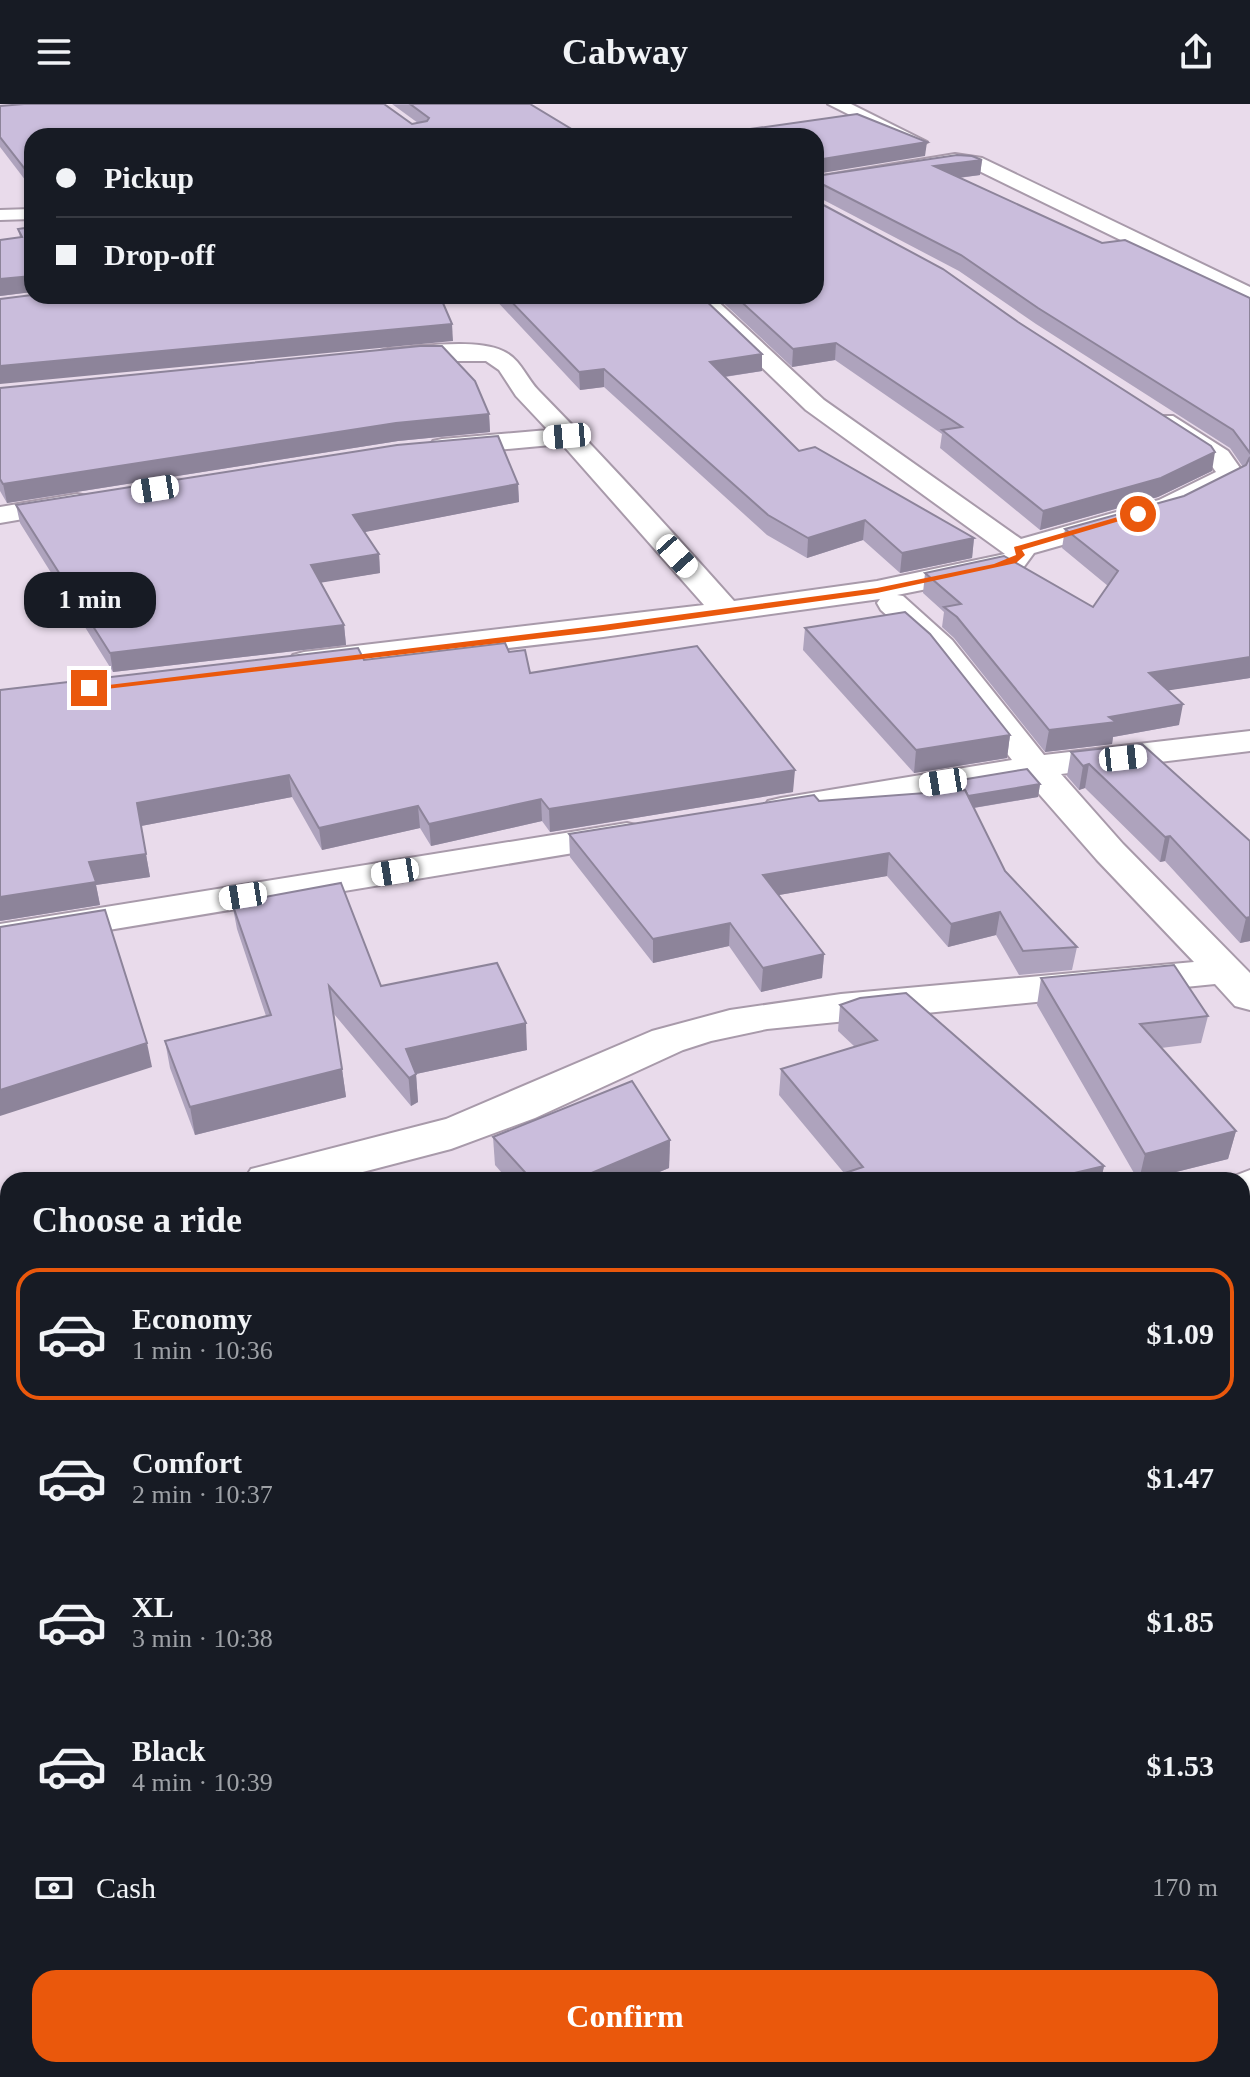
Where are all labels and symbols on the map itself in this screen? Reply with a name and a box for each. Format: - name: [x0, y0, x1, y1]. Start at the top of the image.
- car: [542, 422, 592, 450]
- car: [129, 473, 181, 505]
- route start: [1120, 496, 1156, 532]
- car: [652, 530, 702, 582]
- callout: 1 min: [23, 572, 155, 628]
- route end: [71, 670, 107, 706]
- car: [1098, 744, 1148, 772]
- car: [917, 766, 969, 798]
- car: [369, 856, 421, 888]
- car: [217, 880, 269, 912]

